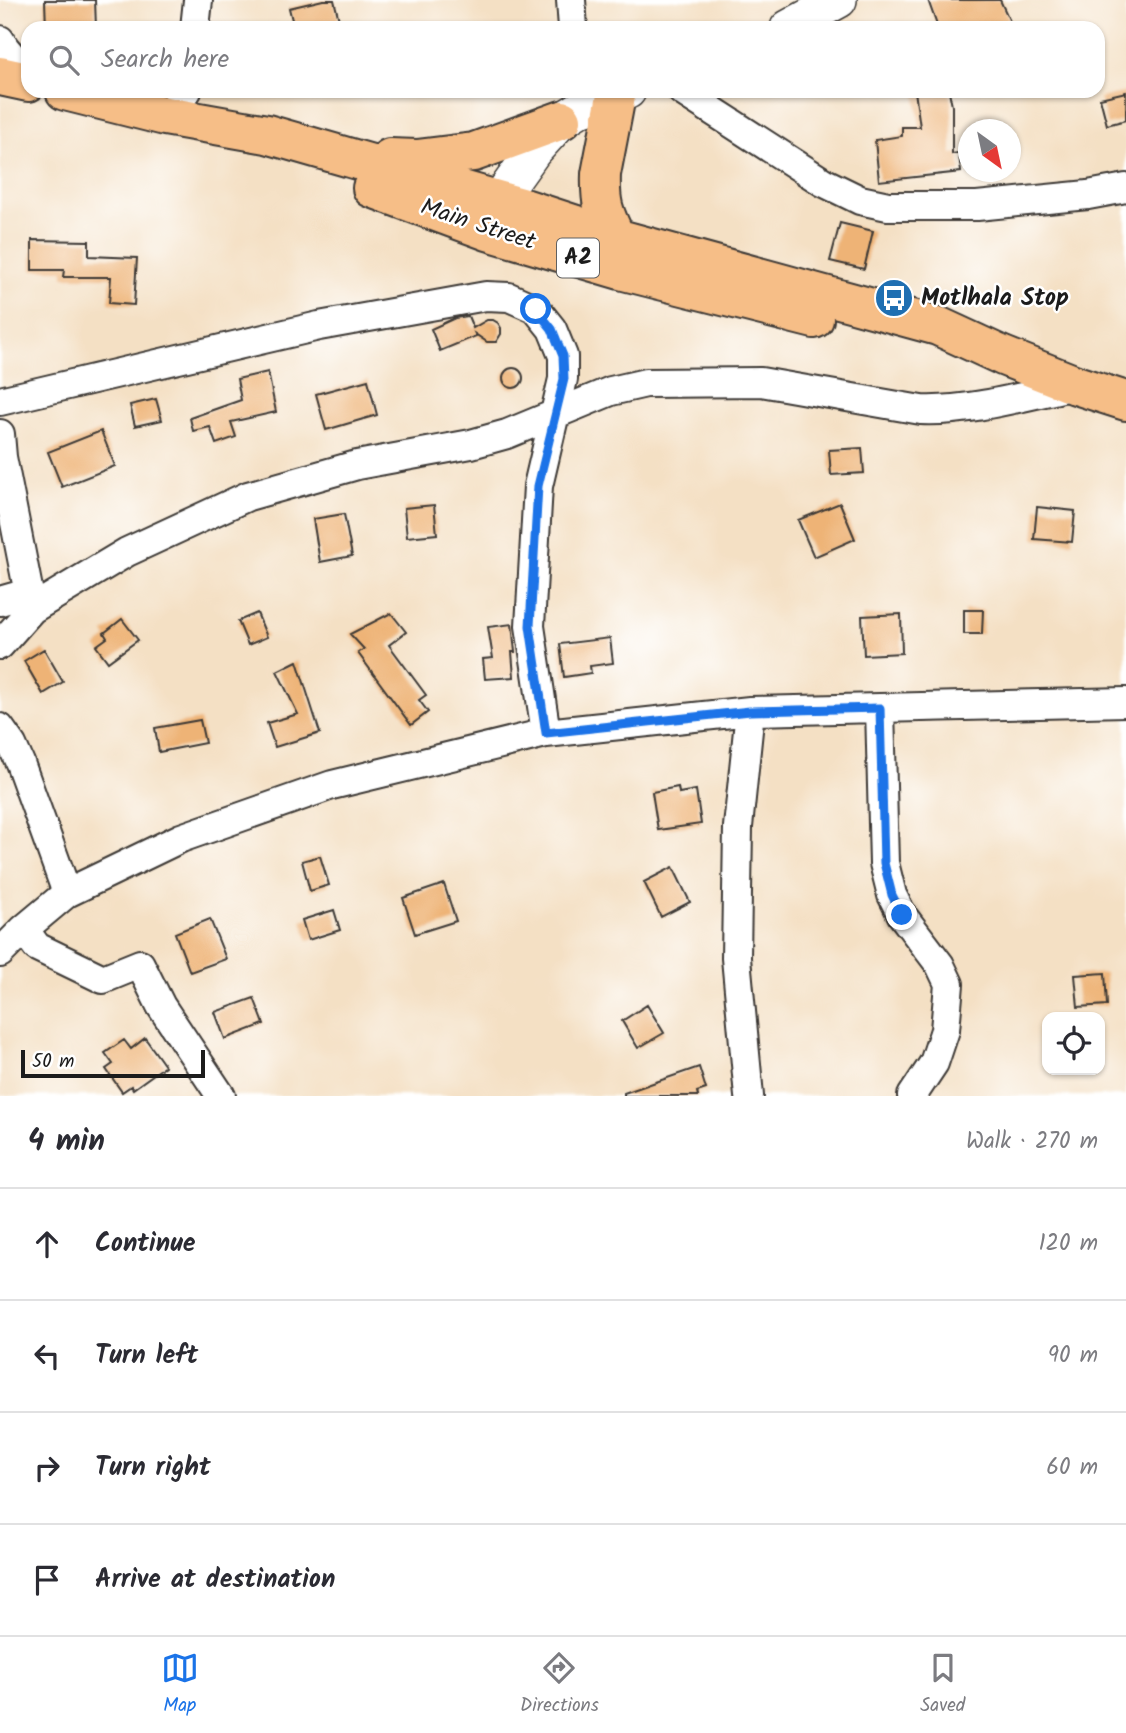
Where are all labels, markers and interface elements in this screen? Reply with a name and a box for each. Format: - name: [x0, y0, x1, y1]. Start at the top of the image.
- search box: [21, 21, 1105, 98]
- text: Search here: [101, 39, 229, 81]
- icon: search: [45, 41, 83, 79]
- north arrow: [958, 119, 1021, 182]
- street label: Main Street: [415, 188, 541, 262]
- road number: A2: [557, 238, 599, 278]
- bus stop icon: Motlhala Stop: [873, 277, 915, 319]
- place label: Motlhala Stop: [921, 279, 1069, 318]
- route start: [520, 293, 551, 324]
- route end: [886, 899, 917, 930]
- map controls: [1042, 1012, 1105, 1075]
- button: locate: [1042, 1012, 1105, 1075]
- scale bar: [21, 1047, 205, 1079]
- text: 50 m: [32, 1047, 74, 1077]
- text: 4 min: [28, 1118, 105, 1166]
- text: Walk · 270 m: [966, 1124, 1098, 1160]
- text: Continue: [95, 1223, 196, 1265]
- icon: ahead: [28, 1225, 66, 1263]
- text: 120 m: [1038, 1226, 1098, 1262]
- text: Turn left: [95, 1335, 198, 1377]
- icon: left: [28, 1337, 66, 1375]
- text: 90 m: [1048, 1338, 1098, 1374]
- text: Turn right: [95, 1447, 211, 1489]
- icon: right: [28, 1449, 66, 1487]
- text: 60 m: [1046, 1450, 1098, 1486]
- text: Arrive at destination: [95, 1559, 335, 1601]
- icon: arrive: [28, 1561, 66, 1599]
- tab: Map: [161, 1649, 199, 1721]
- tab: Directions: [520, 1649, 599, 1721]
- tab: Saved: [920, 1649, 965, 1721]

